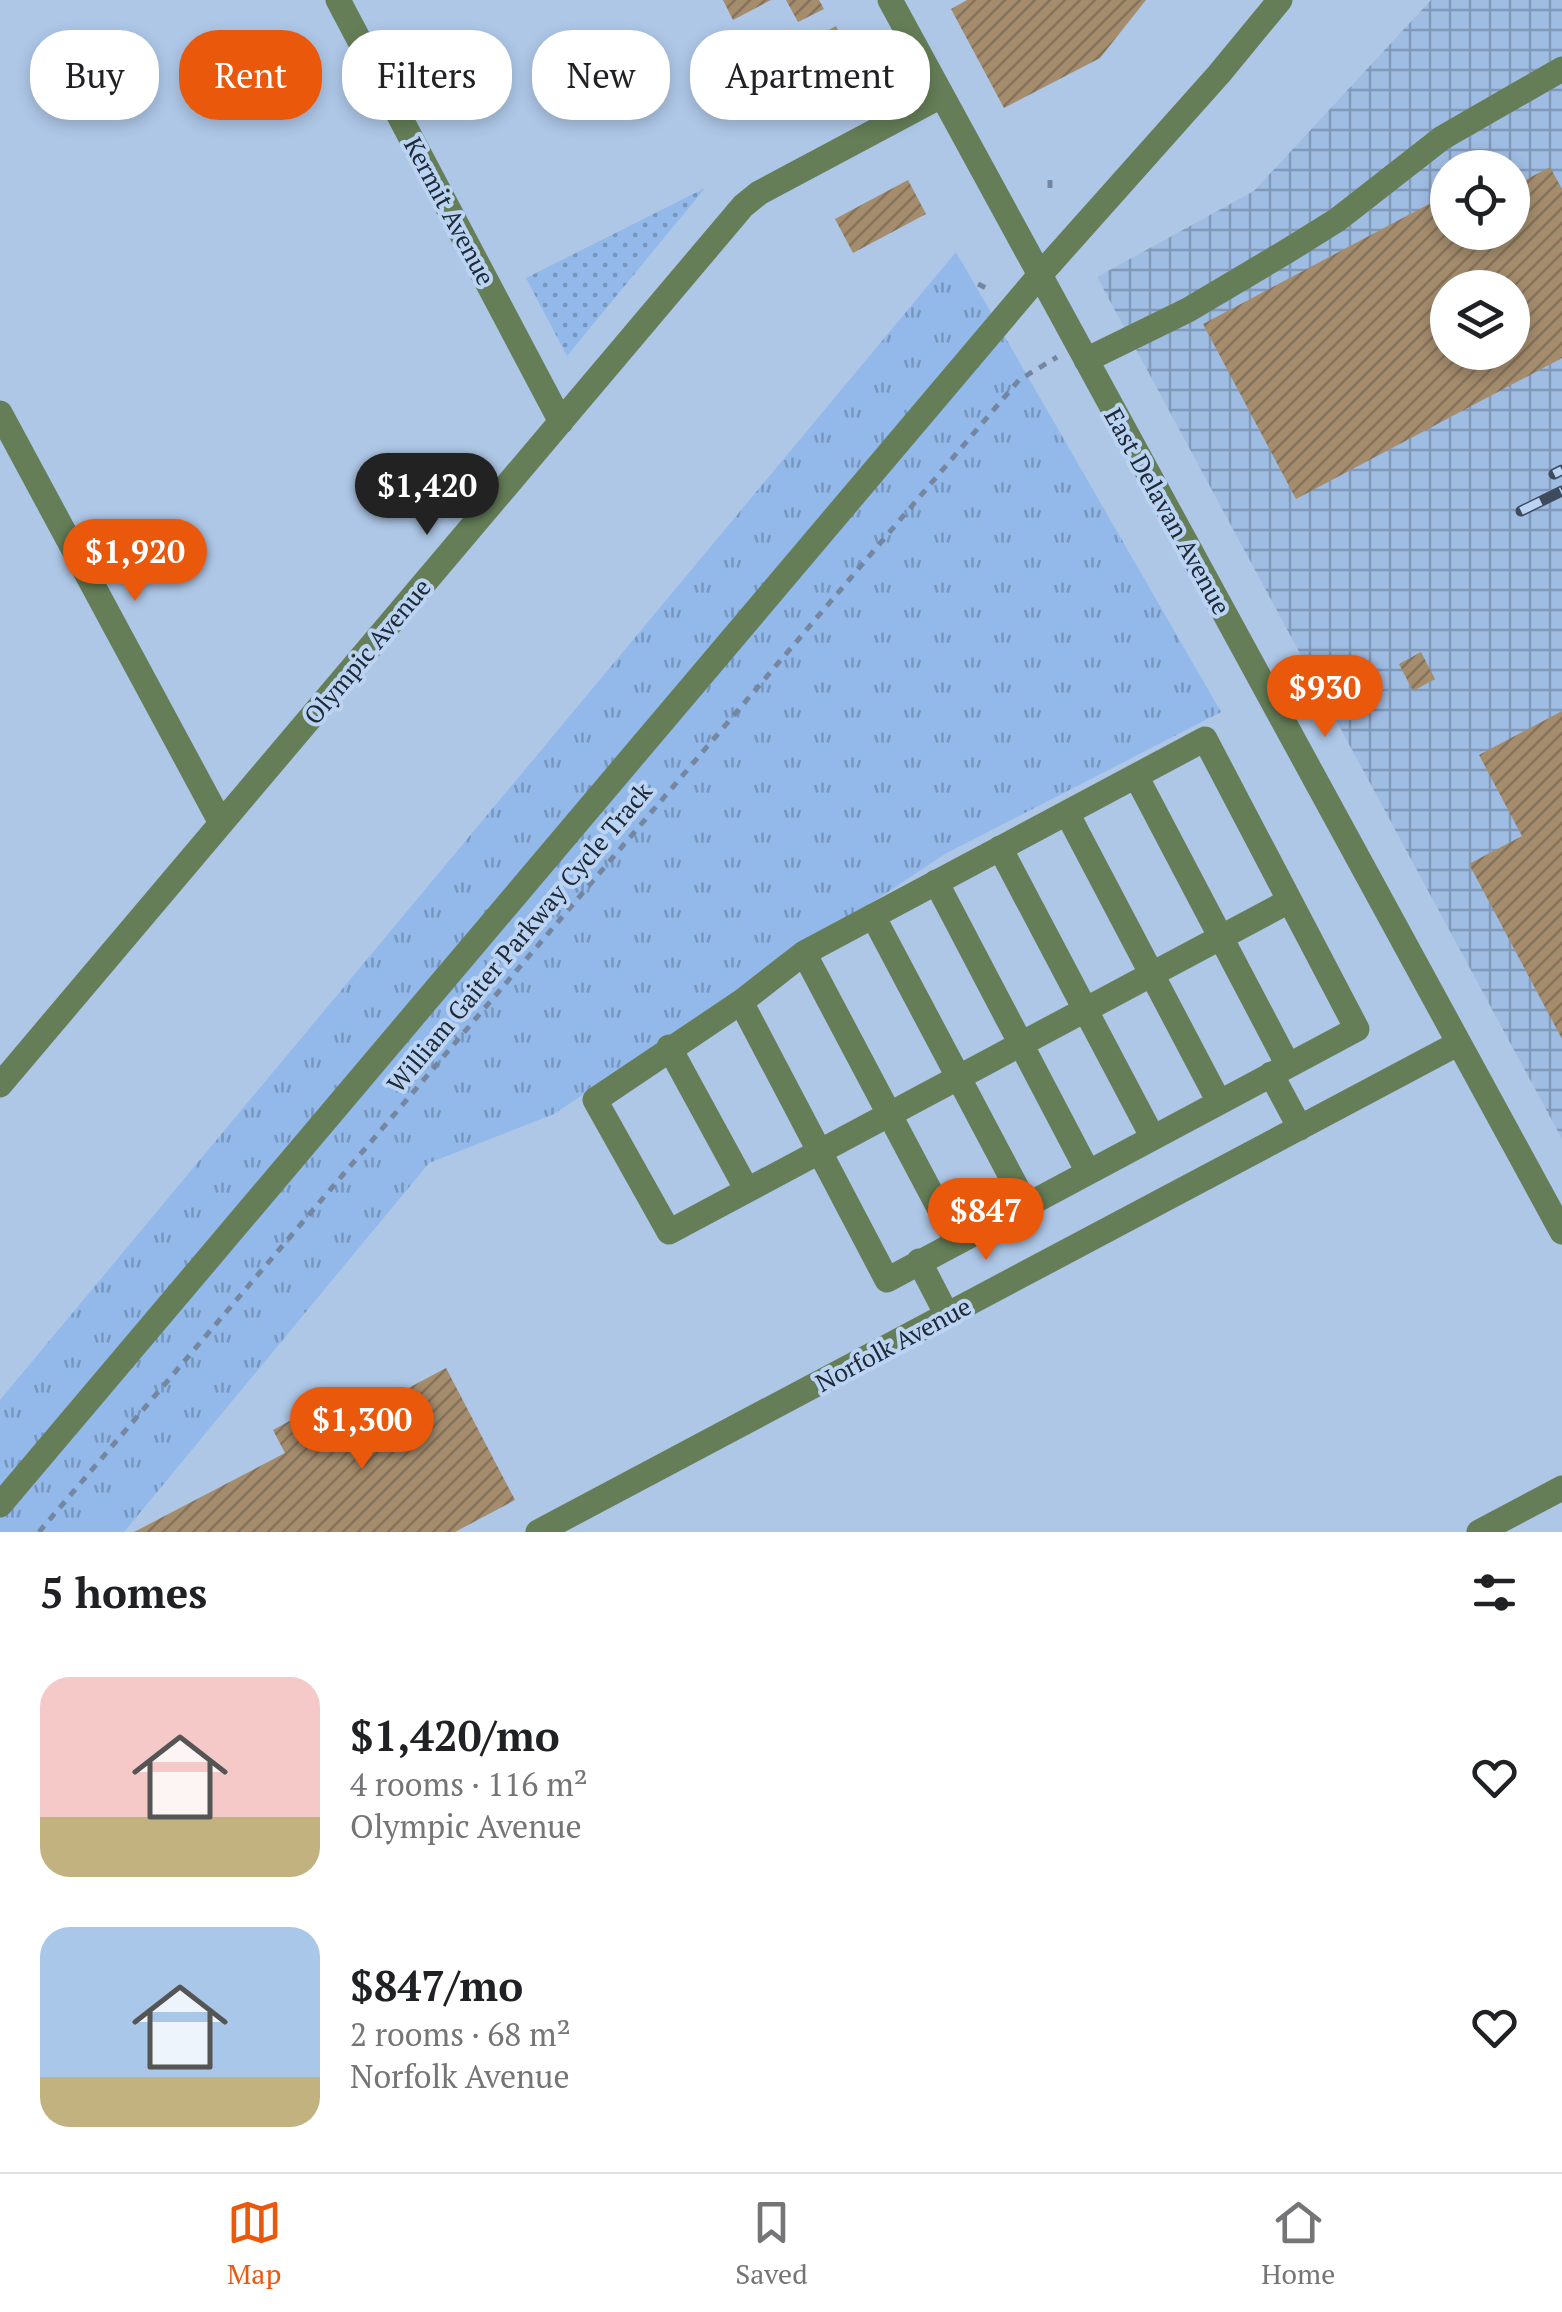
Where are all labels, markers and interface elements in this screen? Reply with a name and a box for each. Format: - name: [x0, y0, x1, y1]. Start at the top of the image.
- chip: Buy: [30, 30, 159, 120]
- chip: Rent: [179, 30, 322, 120]
- chip: Filters: [342, 30, 512, 120]
- chip: New: [532, 30, 670, 120]
- chip: Apartment: [690, 30, 930, 120]
- street label: Kermit Avenue: [397, 131, 503, 291]
- map controls: [1430, 150, 1530, 370]
- button: locate: [1430, 150, 1530, 250]
- button: layers: [1430, 270, 1530, 370]
- street label: East Delavan Avenue: [1097, 402, 1239, 620]
- pin: $1,420: [346, 453, 508, 538]
- text: $1,420: [377, 464, 477, 506]
- pin: $1,920: [54, 519, 216, 604]
- text: $1,920: [85, 530, 185, 572]
- street label: Olympic Avenue: [296, 571, 438, 731]
- pin: $930: [1266, 655, 1384, 740]
- text: $930: [1289, 666, 1361, 708]
- street label: William Gaiter Parkway Cycle Track: [379, 775, 659, 1099]
- pin: $847: [927, 1178, 1045, 1263]
- text: $847: [950, 1189, 1022, 1231]
- street label: Norfolk Avenue: [810, 1289, 976, 1399]
- pin: $1,300: [281, 1387, 443, 1472]
- text: $1,300: [312, 1398, 412, 1440]
- text: 5 homes: [40, 1564, 207, 1620]
- icon: filters: [1467, 1565, 1522, 1620]
- text: $1,420/mo: [350, 1707, 560, 1763]
- icon: home: [120, 1717, 240, 1837]
- icon: heart: [1467, 1750, 1522, 1805]
- text: 4 rooms · 116 m²: [350, 1763, 588, 1805]
- text: Olympic Avenue: [350, 1805, 582, 1847]
- text: $847/mo: [350, 1957, 523, 2013]
- icon: home: [120, 1967, 240, 2087]
- icon: heart: [1467, 2000, 1522, 2055]
- text: 2 rooms · 68 m²: [350, 2013, 571, 2055]
- text: Norfolk Avenue: [350, 2055, 570, 2097]
- tab: Map: [227, 2195, 282, 2292]
- tab: Saved: [735, 2195, 808, 2292]
- tab: Home: [1261, 2195, 1335, 2292]

